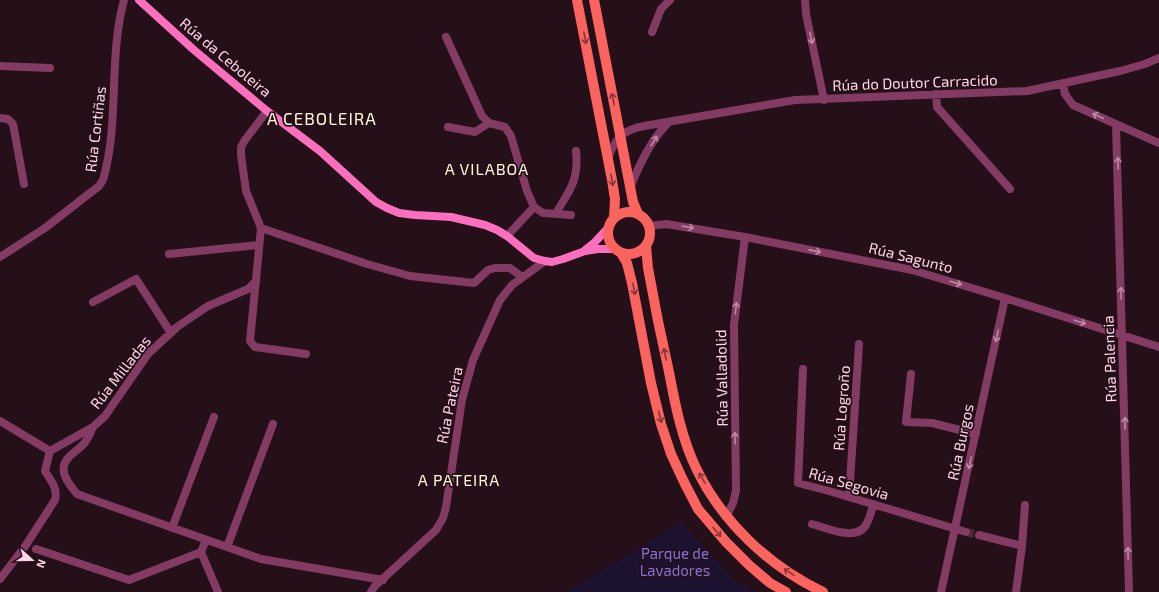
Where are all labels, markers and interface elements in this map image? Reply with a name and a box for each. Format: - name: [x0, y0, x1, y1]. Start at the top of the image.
- street label: Rúa da Ceboleira: [177, 14, 275, 100]
- one-way arrow: [581, 31, 589, 44]
- one-way arrow: [808, 32, 816, 45]
- street label: Rúa do Doutor Carracido: [832, 70, 998, 94]
- street label: Rúa Cortiñas: [81, 85, 109, 173]
- one-way arrow: [609, 93, 617, 106]
- district label: A CEBOLEIRA: [267, 108, 377, 128]
- one-way arrow: [1092, 112, 1104, 119]
- one-way arrow: [650, 135, 658, 147]
- one-way arrow: [1114, 157, 1121, 170]
- district label: A VILABOA: [445, 159, 529, 178]
- one-way arrow: [608, 173, 616, 186]
- one-way arrow: [681, 224, 694, 232]
- street label: Rúa Sagunto: [867, 238, 955, 276]
- one-way arrow: [809, 247, 822, 255]
- one-way arrow: [949, 280, 962, 287]
- one-way arrow: [630, 283, 638, 296]
- one-way arrow: [1118, 287, 1125, 300]
- one-way arrow: [732, 302, 740, 315]
- street label: Rúa Palencia: [1098, 315, 1120, 403]
- one-way arrow: [1073, 319, 1086, 326]
- street label: Rúa Valladolid: [711, 329, 731, 427]
- one-way arrow: [992, 329, 1000, 342]
- street label: Rúa Milladas: [86, 332, 154, 412]
- one-way arrow: [661, 348, 669, 361]
- street label: Rúa Pateira: [432, 365, 466, 445]
- street label: Rúa Logroño: [829, 365, 853, 451]
- street label: Rúa Burgos: [943, 402, 977, 482]
- one-way arrow: [656, 410, 664, 423]
- one-way arrow: [1121, 417, 1129, 430]
- one-way arrow: [731, 432, 739, 445]
- one-way arrow: [965, 456, 973, 469]
- street label: Rúa Segovia: [807, 463, 891, 503]
- district label: A PATEIRA: [418, 470, 500, 489]
- one-way arrow: [697, 472, 705, 484]
- one-way arrow: [713, 526, 722, 537]
- north arrow: [12, 540, 52, 580]
- park label: Parque de Lavadores: [640, 544, 710, 579]
- one-way arrow: [1124, 547, 1132, 560]
- text: N: [34, 558, 49, 570]
- one-way arrow: [784, 568, 795, 576]

